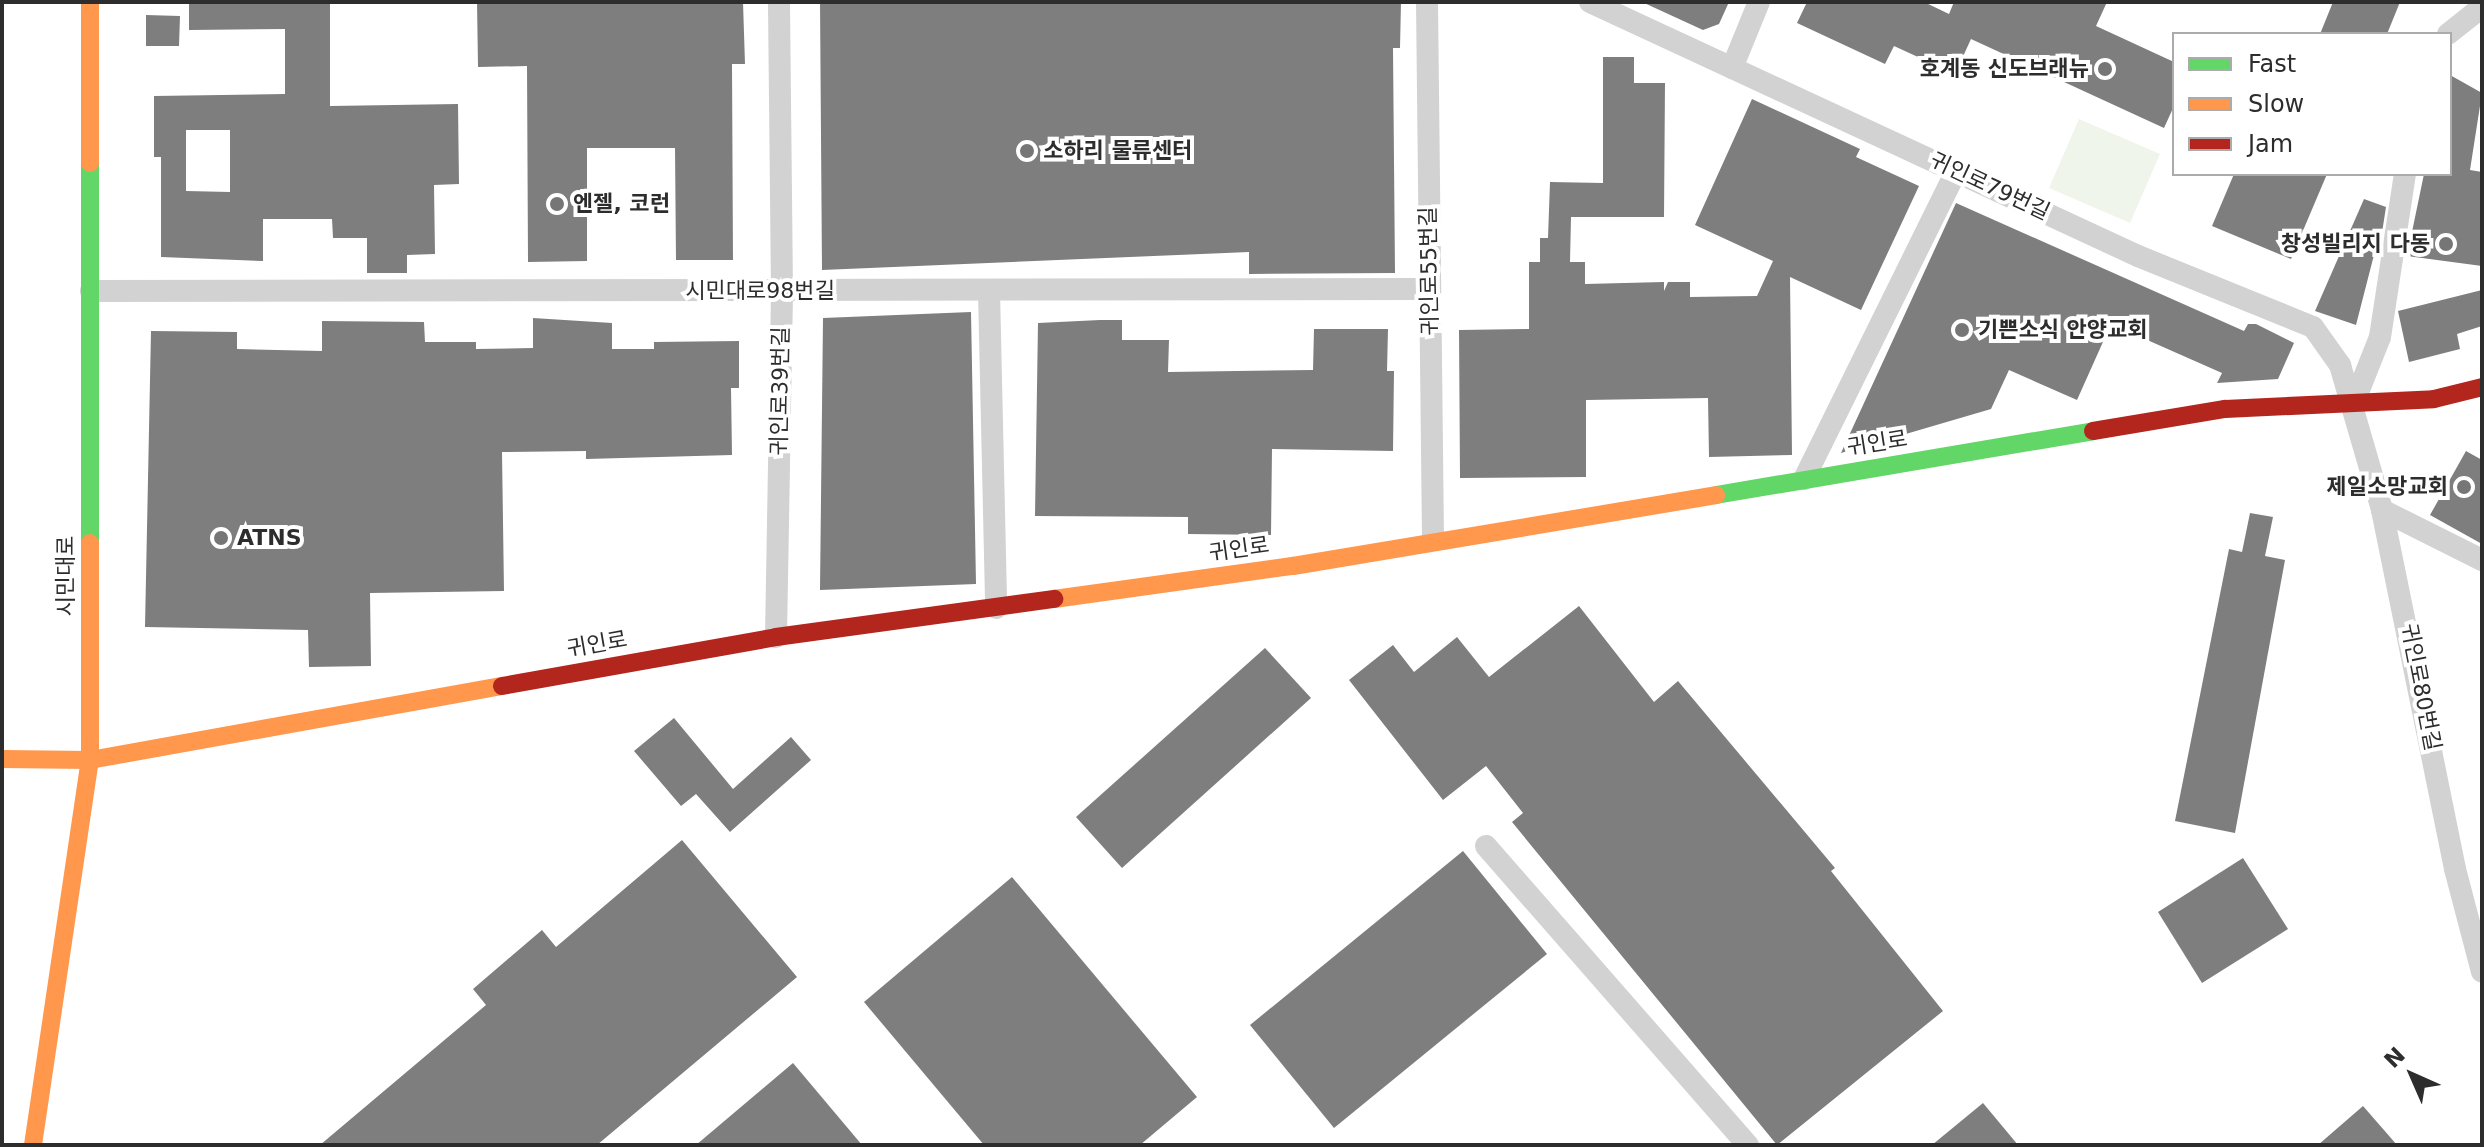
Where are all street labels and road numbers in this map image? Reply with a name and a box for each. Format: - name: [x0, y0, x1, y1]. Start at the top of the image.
- street label: 귀인로79번길: [1926, 147, 2054, 225]
- street label: 귀인로55번길: [1415, 206, 1443, 336]
- street label: 시민대로98번길: [685, 278, 835, 304]
- street label: 귀인로39번길: [766, 326, 794, 456]
- street label: 귀인로: [1845, 425, 1909, 461]
- street label: 귀인로: [1207, 532, 1271, 566]
- street label: 시민대로: [53, 536, 79, 616]
- street label: 귀인로80번길: [2396, 621, 2446, 753]
- street label: 귀인로: [565, 626, 629, 662]

